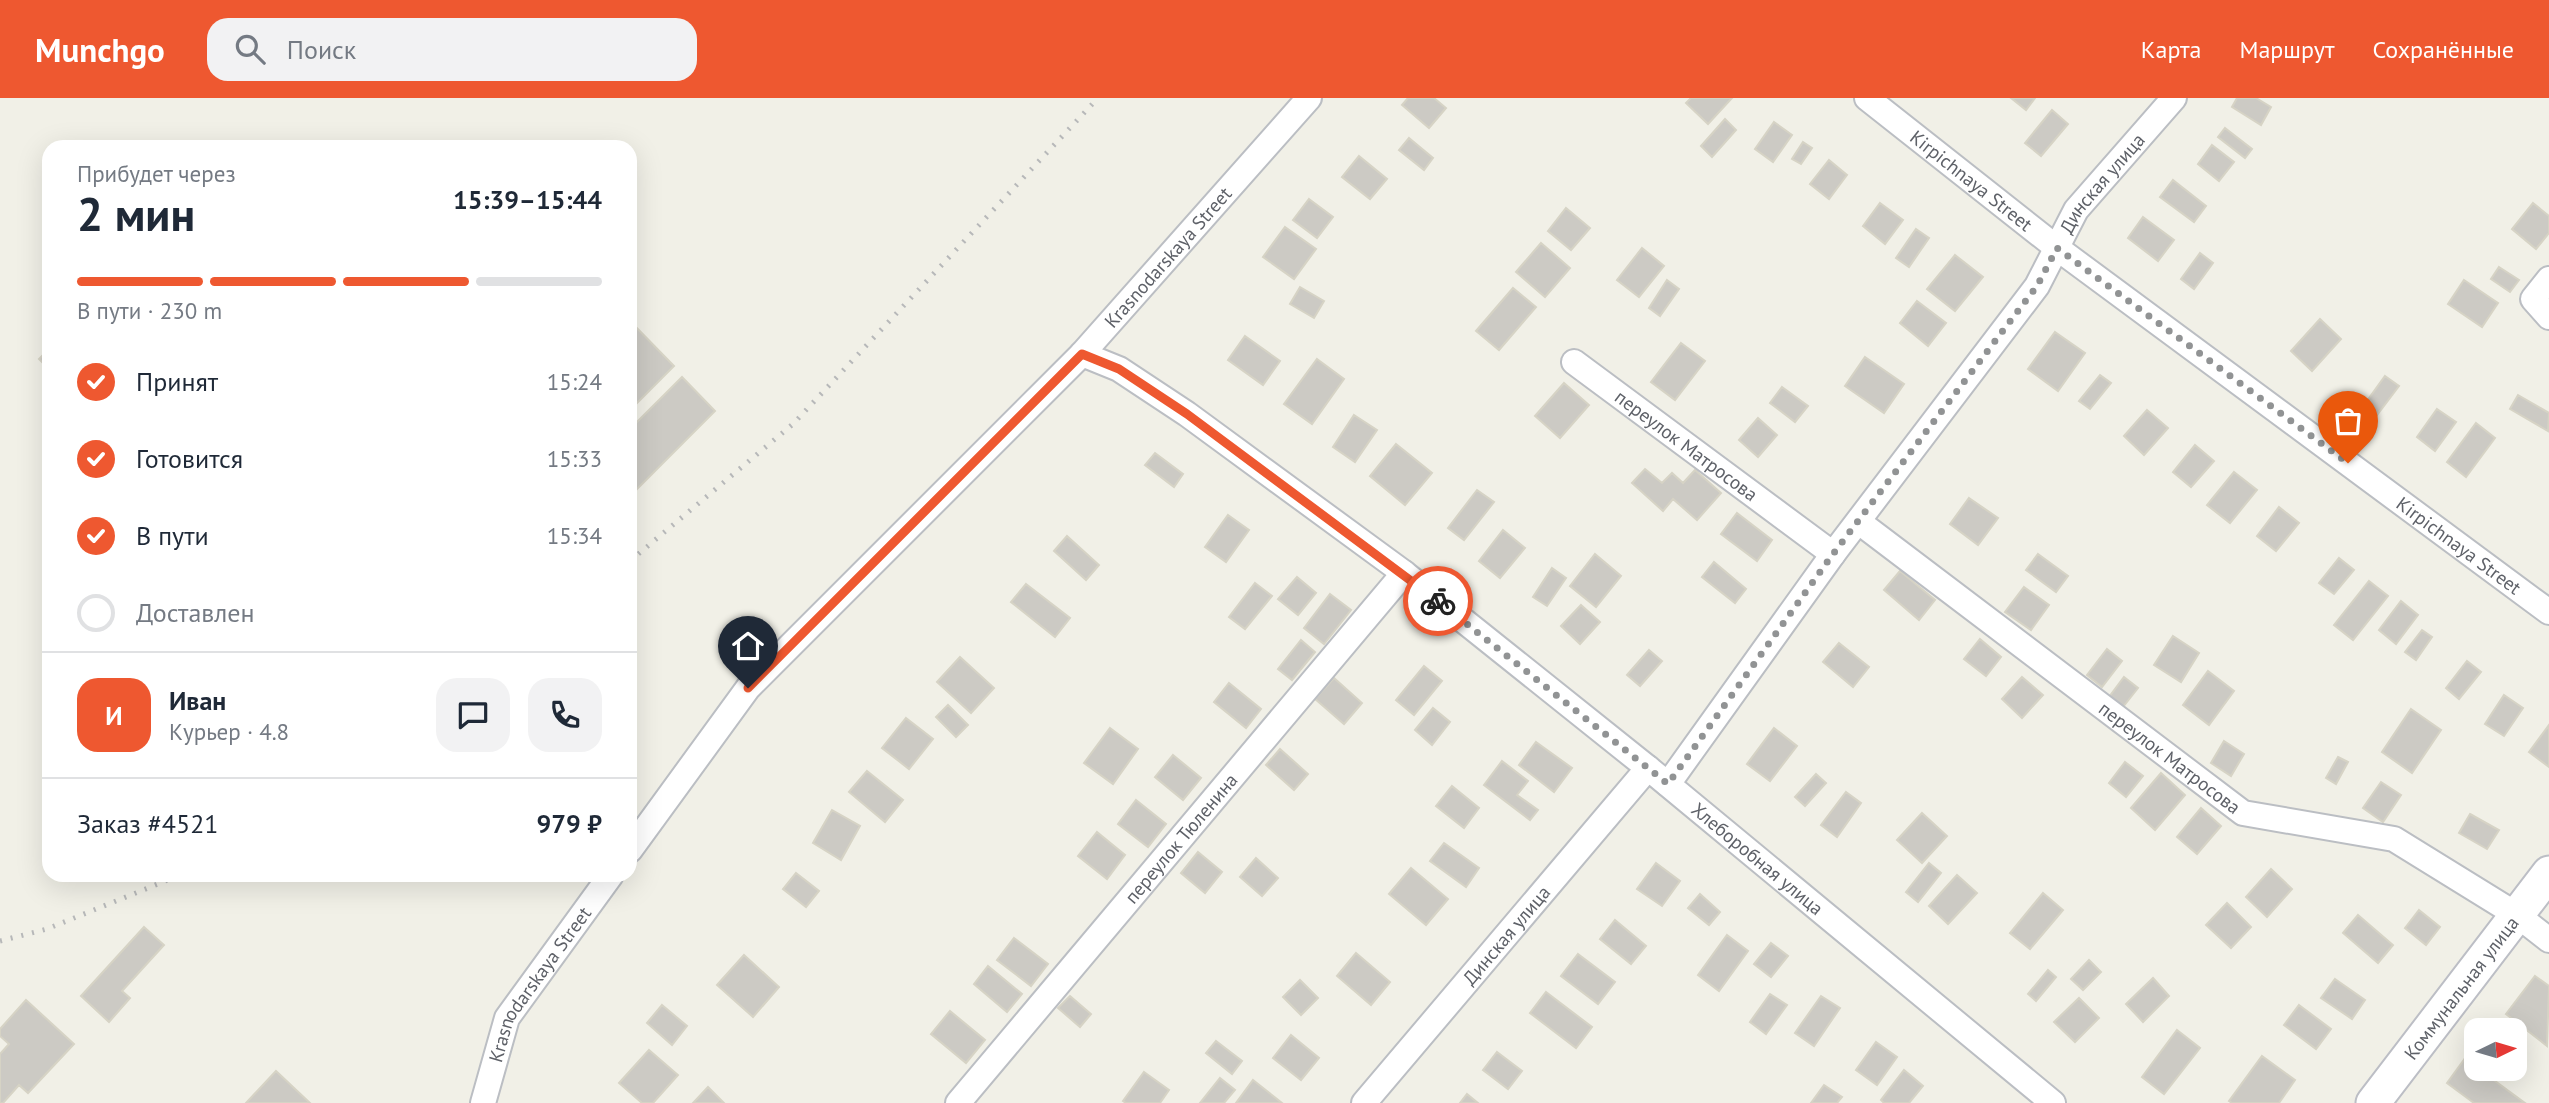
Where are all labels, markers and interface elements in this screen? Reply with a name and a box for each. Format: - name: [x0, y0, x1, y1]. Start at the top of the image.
- search box: [207, 18, 697, 81]
- text: Munchgo: [35, 28, 165, 71]
- icon: search: [231, 30, 269, 68]
- text: Поиск: [287, 33, 356, 66]
- text: Карта: [2141, 34, 2201, 65]
- text: Маршрут: [2239, 34, 2334, 65]
- text: Сохранённые: [2372, 34, 2514, 65]
- street label: Kirpichnaya Street: [1905, 125, 2038, 236]
- street label: Динская улица: [2054, 128, 2150, 238]
- text: Прибудет через: [77, 159, 236, 188]
- street label: Krasnodarskaya Street: [1099, 182, 1237, 333]
- text: 15:39–15:44: [453, 183, 602, 216]
- text: 2 мин: [77, 184, 195, 244]
- text: В пути · 230 m: [77, 296, 222, 325]
- icon: check: [77, 363, 115, 401]
- text: Принят: [136, 365, 218, 398]
- text: 15:24: [547, 367, 602, 396]
- street label: переулок Матросова: [1610, 385, 1763, 506]
- pin: [2318, 391, 2378, 463]
- icon: bag: [2329, 402, 2367, 440]
- icon: check: [77, 440, 115, 478]
- text: Готовится: [136, 442, 243, 475]
- text: 15:33: [547, 444, 602, 473]
- street label: Kirpichnaya Street: [2392, 491, 2526, 600]
- icon: check: [77, 517, 115, 555]
- text: В пути: [136, 519, 209, 552]
- text: 15:34: [547, 521, 602, 550]
- courier: [1403, 566, 1473, 636]
- icon: bike: [1419, 582, 1457, 620]
- text: Доставлен: [136, 596, 255, 629]
- pin: [718, 616, 778, 688]
- icon: home: [729, 627, 767, 665]
- button: chat: [436, 678, 510, 752]
- button: phone: [528, 678, 602, 752]
- text: Иван: [169, 684, 226, 717]
- street label: переулок Матросова: [2094, 696, 2246, 819]
- text: И: [105, 699, 123, 732]
- text: Курьер · 4.8: [169, 717, 289, 746]
- street label: переулок Тюленина: [1119, 768, 1242, 908]
- street label: Хлеборобная улица: [1687, 797, 1828, 920]
- text: Заказ #4521: [77, 807, 219, 840]
- text: 979 ₽: [536, 807, 602, 840]
- street label: Динская улица: [1457, 881, 1555, 990]
- street label: Krasnodarskaya Street: [483, 901, 596, 1065]
- street label: Коммунальная улица: [2399, 911, 2524, 1064]
- north arrow: [2464, 1018, 2527, 1082]
- map controls: [2464, 1018, 2527, 1081]

